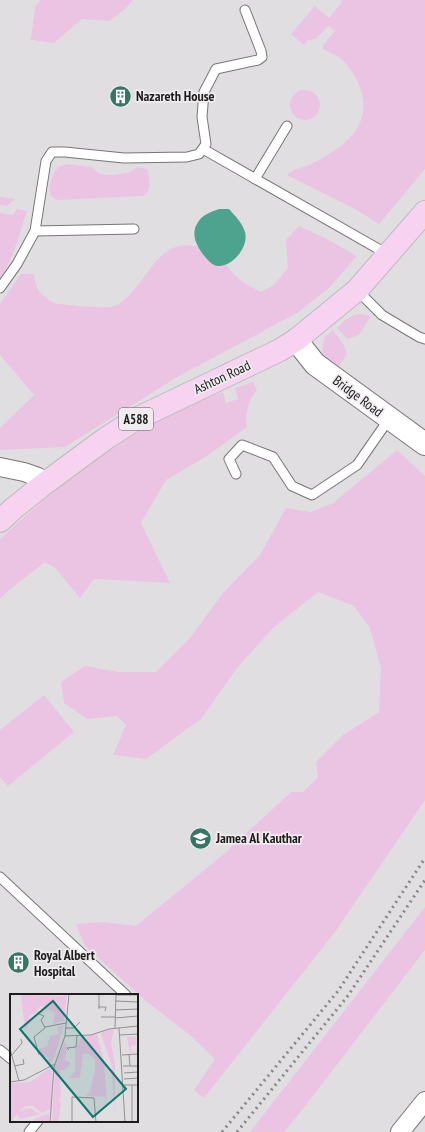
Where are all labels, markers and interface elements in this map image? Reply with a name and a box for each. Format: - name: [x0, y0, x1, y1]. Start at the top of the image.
- building icon: Nazareth House: [108, 83, 134, 109]
- place label: Nazareth House: [136, 87, 215, 105]
- street label: Ashton Road: [191, 356, 253, 398]
- street label: Bridge Road: [329, 371, 387, 421]
- road number: A588: [119, 408, 153, 430]
- school or university icon: Jamea Al Kauthar: [187, 825, 213, 851]
- place label: Jamea Al Kauthar: [215, 829, 303, 847]
- place label: Royal Albert Hospital: [34, 946, 95, 980]
- building icon: Royal Albert Hospital: [5, 950, 31, 976]
- inset map: [10, 994, 138, 1122]

